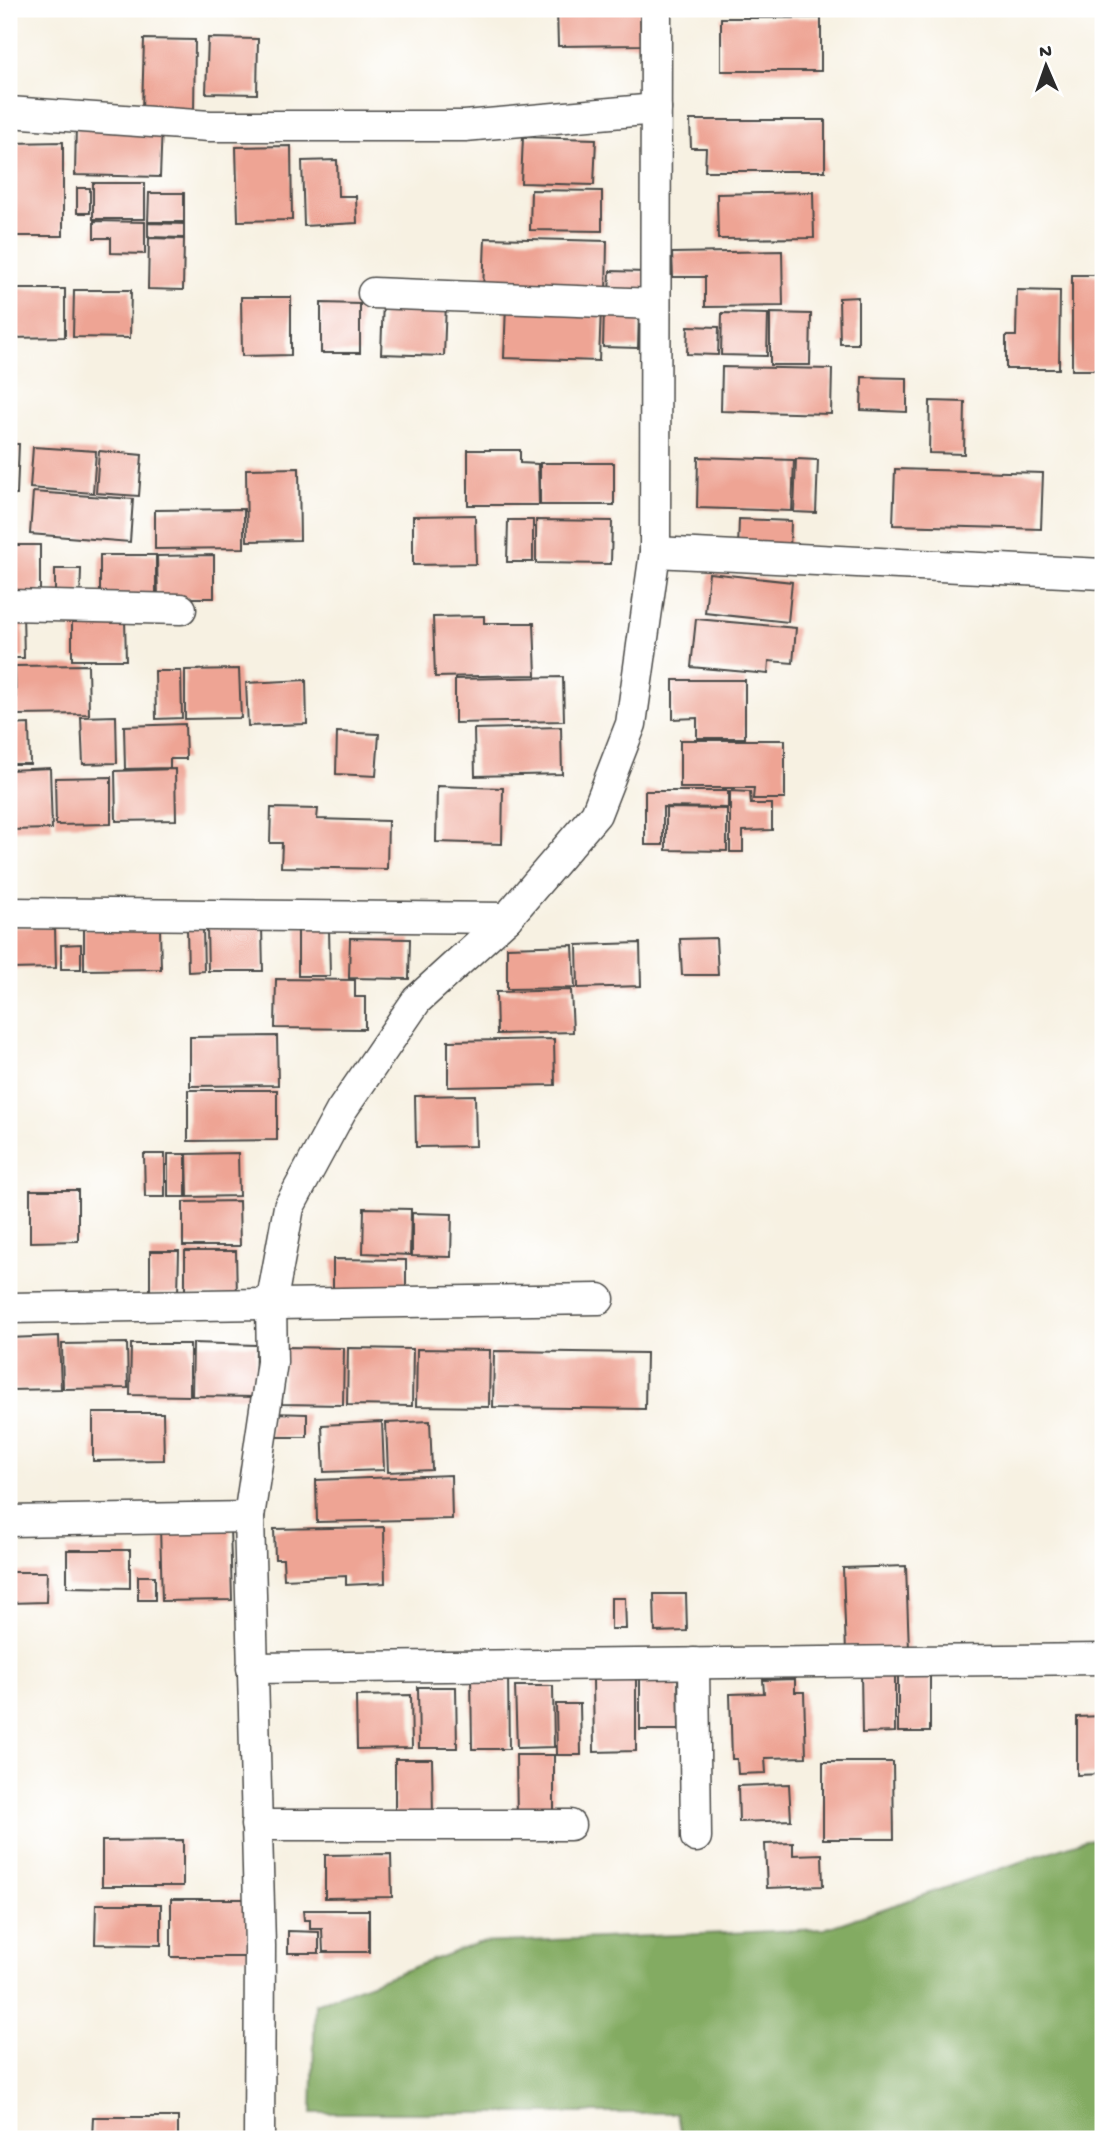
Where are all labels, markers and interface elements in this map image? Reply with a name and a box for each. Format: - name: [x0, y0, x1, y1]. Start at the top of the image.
- north arrow: [1010, 32, 1080, 102]
- text: N: [1039, 41, 1052, 64]

